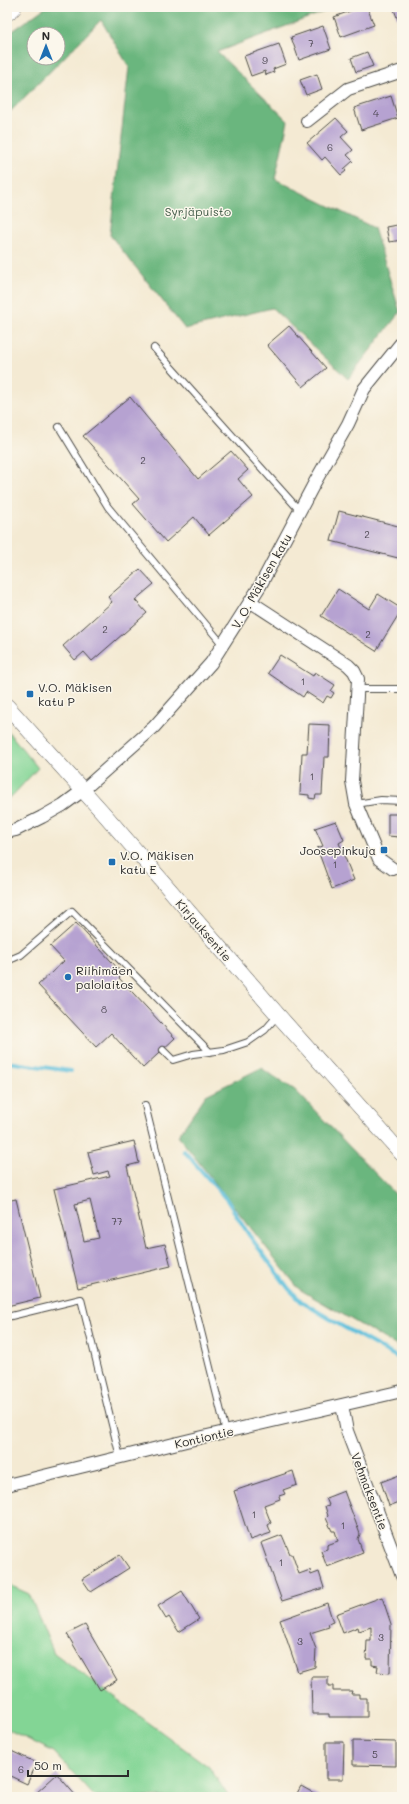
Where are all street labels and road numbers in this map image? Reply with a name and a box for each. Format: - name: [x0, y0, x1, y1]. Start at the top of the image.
- street label: V. O. Mäkisen katu: [227, 531, 295, 631]
- street label: Kirjauksentie: [172, 895, 236, 965]
- street label: Kontiontie: [173, 1422, 235, 1452]
- street label: Vehmaksentie: [348, 1450, 392, 1532]

